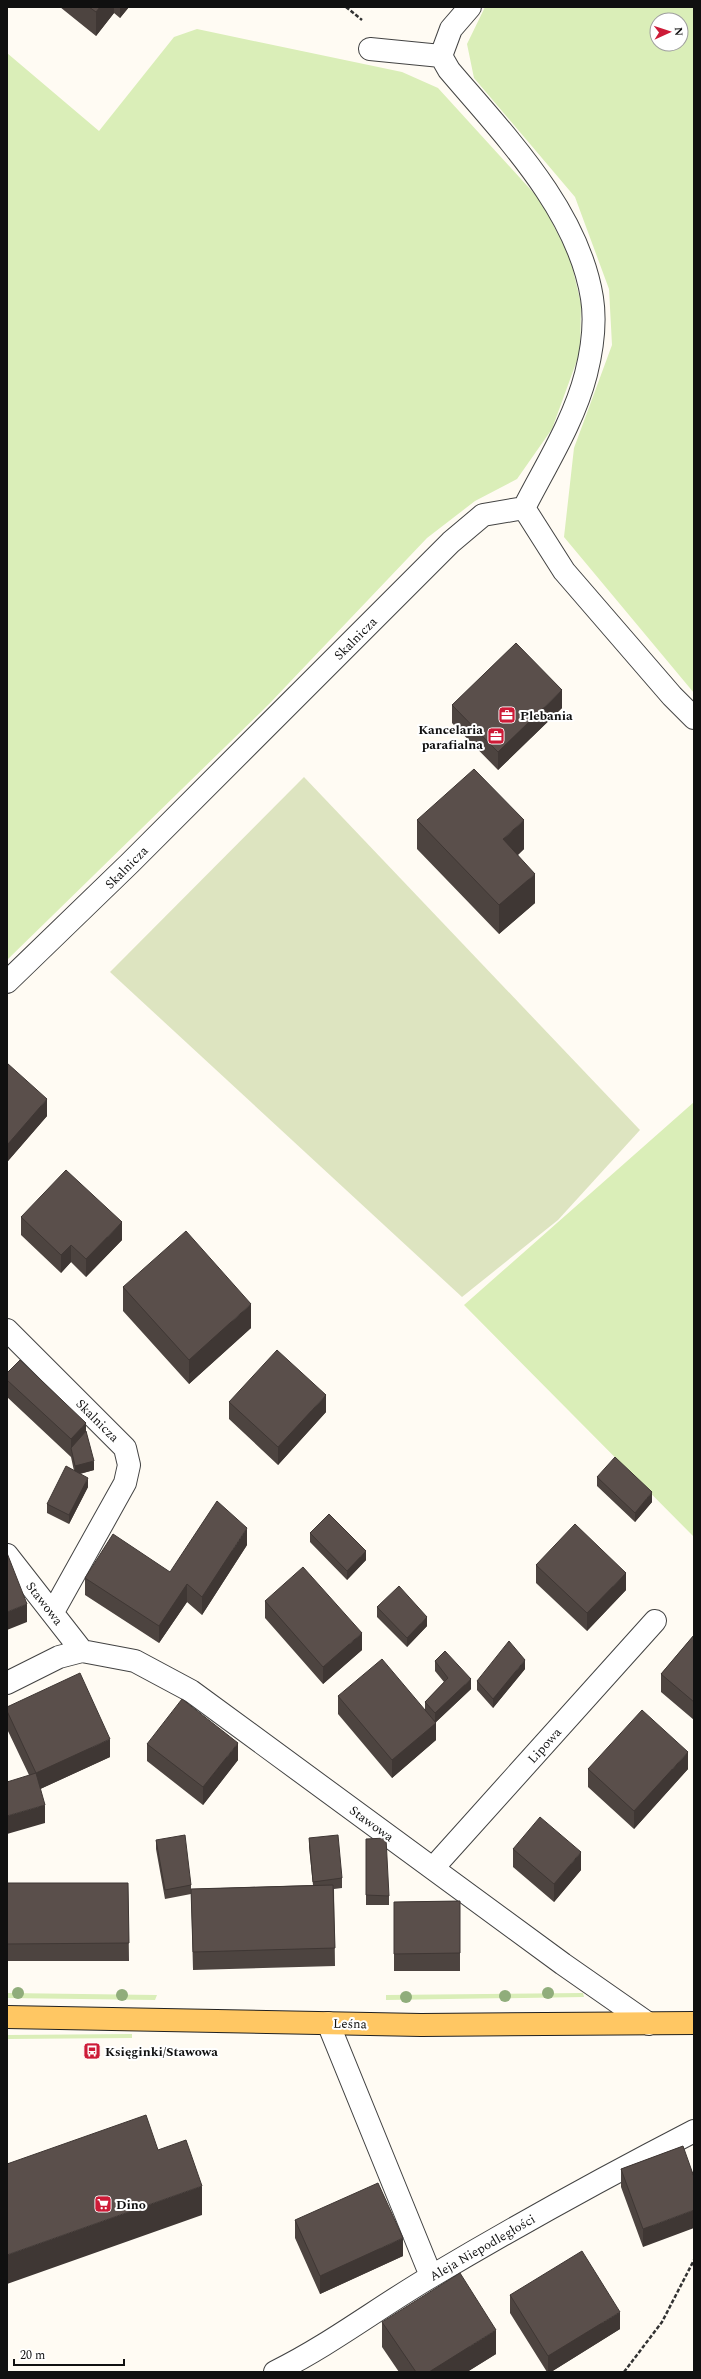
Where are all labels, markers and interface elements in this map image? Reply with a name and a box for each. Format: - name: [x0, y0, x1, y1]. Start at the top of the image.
- north arrow: [649, 12, 689, 52]
- text: N: [670, 27, 687, 36]
- street label: Skalnicza: [329, 612, 382, 665]
- office icon: Plebania: [497, 705, 517, 725]
- place label: Plebania: [520, 706, 573, 726]
- place label: Kancelaria parafialna: [418, 720, 483, 755]
- office icon: Kancelaria parafialna: [486, 726, 506, 746]
- street label: Skalnicza: [100, 841, 153, 894]
- street label: Skalnicza: [71, 1394, 124, 1447]
- street label: Stawowa: [21, 1577, 68, 1630]
- street label: Lipowa: [523, 1723, 567, 1768]
- street label: Stawowa: [345, 1801, 398, 1847]
- street label: Leśna: [333, 2014, 368, 2034]
- bus stop icon: Księginki/Stawowa: [82, 2041, 102, 2061]
- place label: Księginki/Stawowa: [105, 2042, 218, 2062]
- supermarket icon: Dino: [93, 2194, 113, 2214]
- place label: Dino: [116, 2195, 146, 2215]
- street label: Aleja Niepodległości: [426, 2209, 539, 2286]
- scale bar: [14, 2341, 124, 2367]
- text: 20 m: [20, 2346, 45, 2365]

